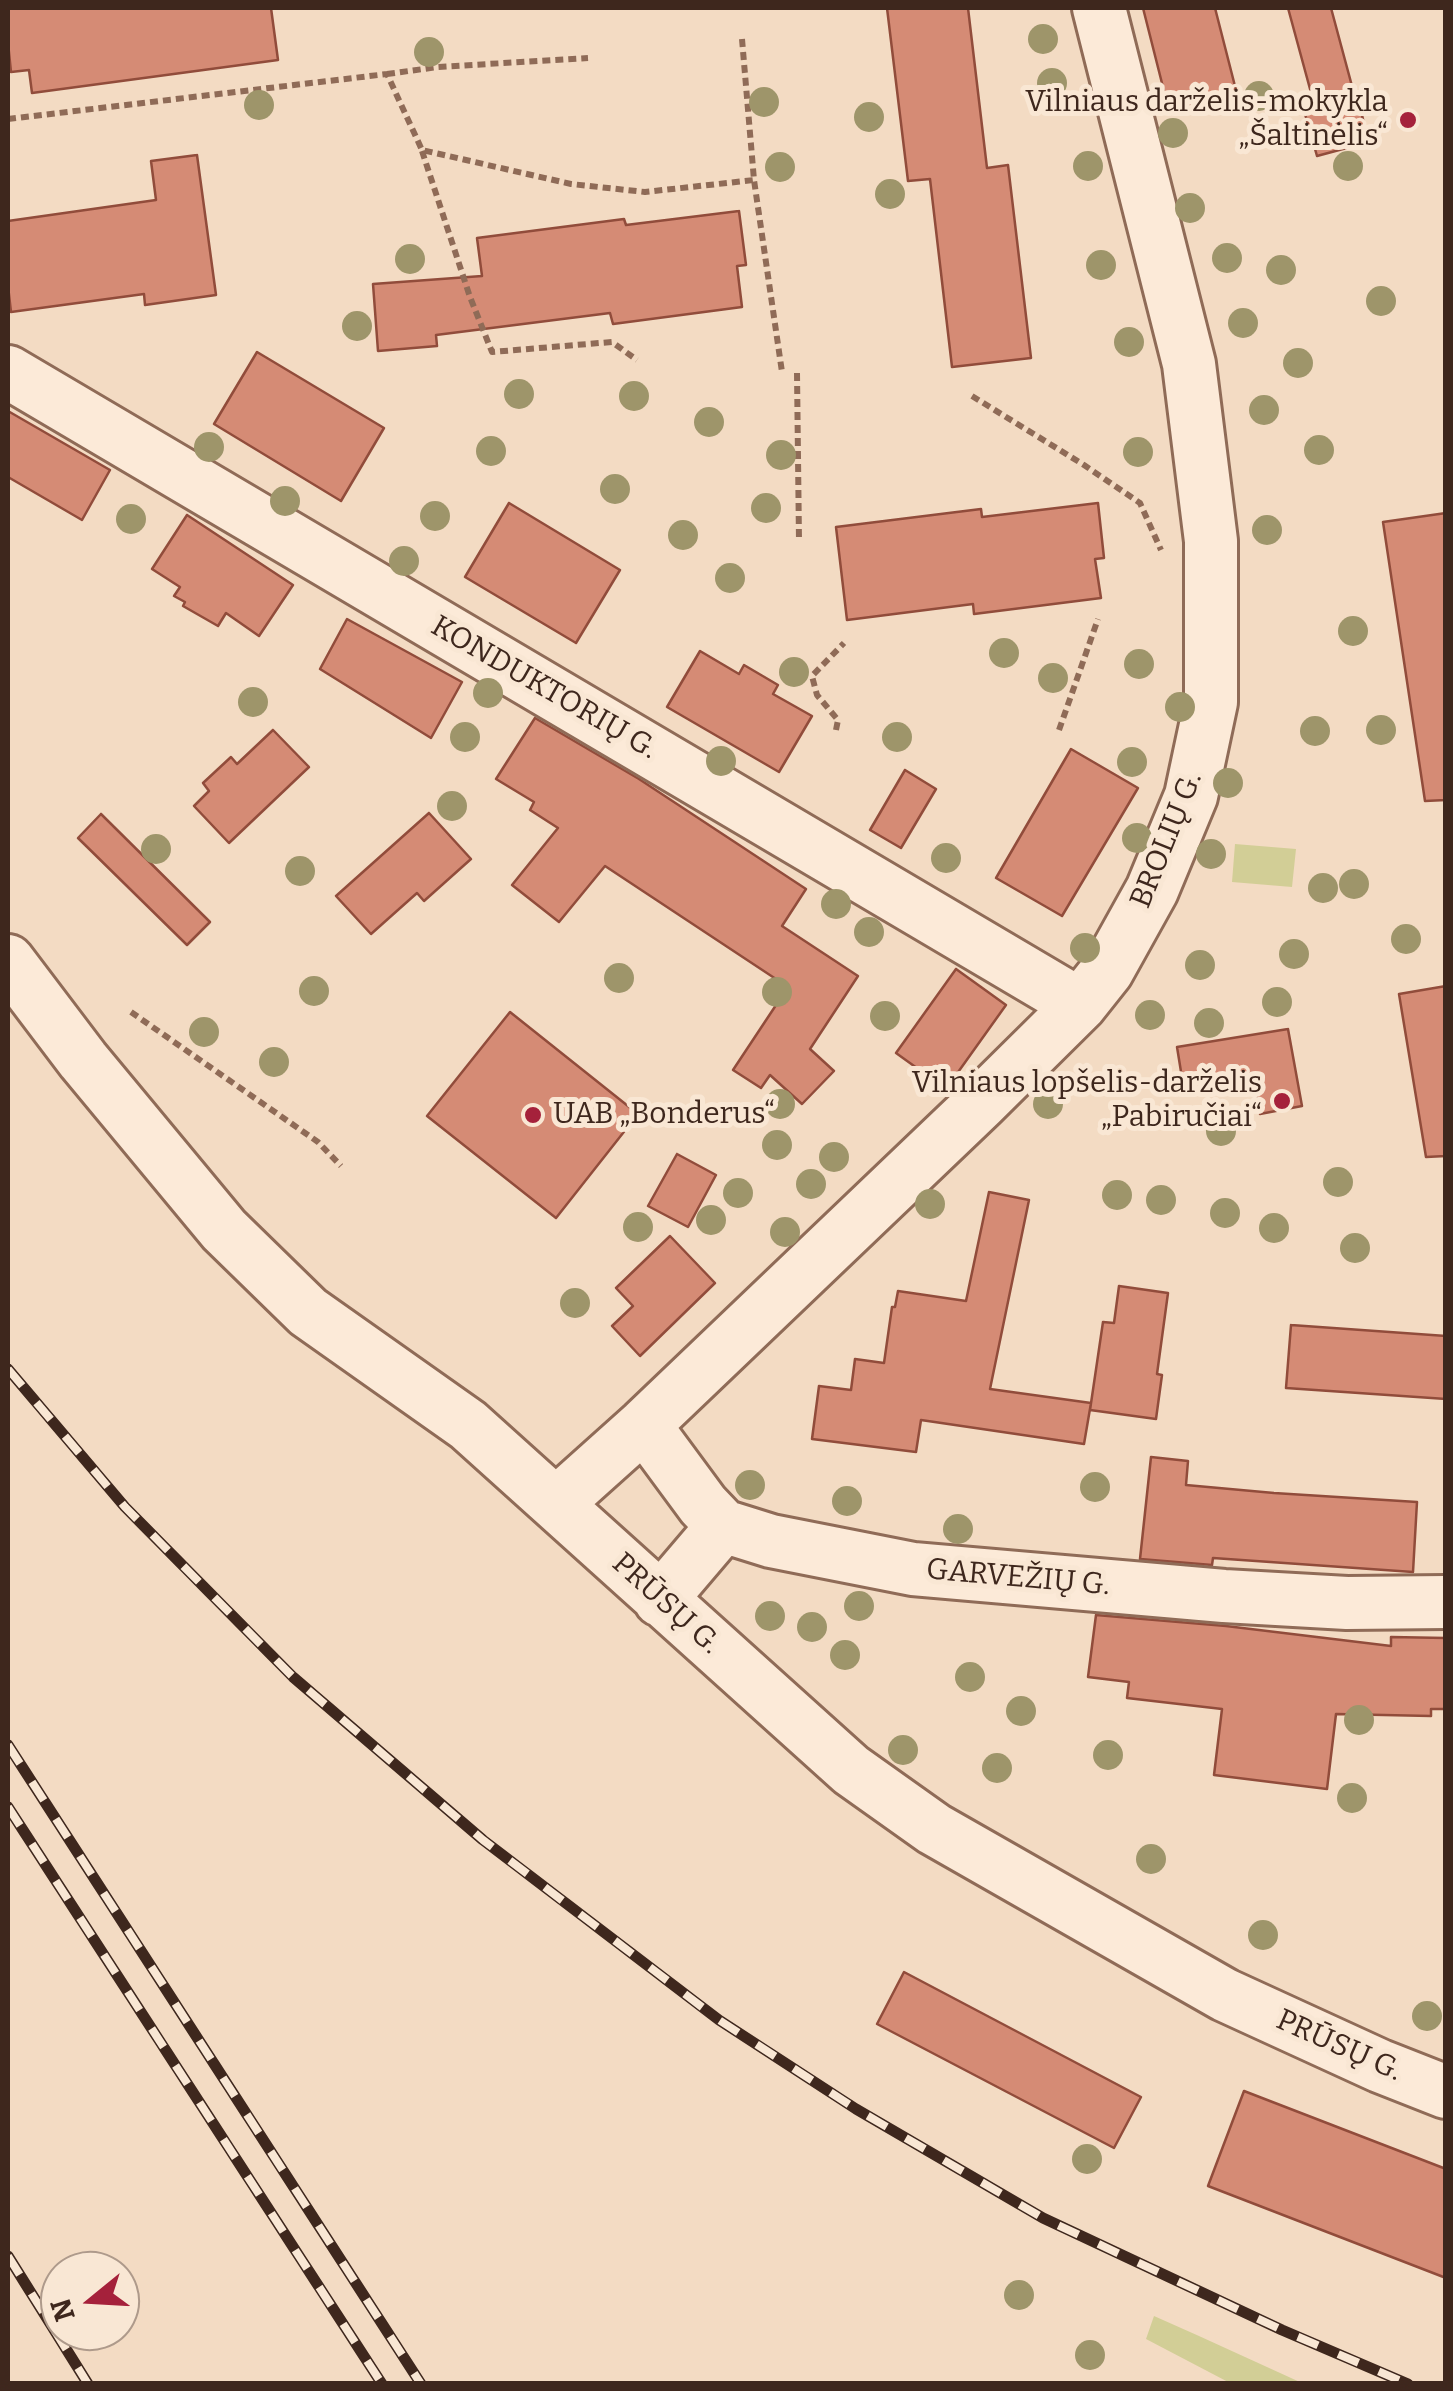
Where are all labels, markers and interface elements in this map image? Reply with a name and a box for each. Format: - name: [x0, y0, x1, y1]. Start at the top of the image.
- place label: Vilniaus darželis-mokykla „Šaltinėlis“: [1025, 85, 1388, 156]
- marker: Vilniaus darželis-mokykla „Šaltinėlis“: [1397, 109, 1419, 131]
- street label: KONDUKTORIŲ G.: [424, 609, 664, 767]
- street label: BROLIŲ G.: [1123, 767, 1211, 913]
- place label: Vilniaus lopšelis-darželis „Pabiručiai“: [912, 1066, 1262, 1136]
- marker: Vilniaus lopšelis-darželis „Pabiručiai“: [1271, 1090, 1293, 1112]
- place label: UAB „Bonderus“: [553, 1097, 775, 1133]
- marker: UAB „Bonderus“: [522, 1104, 544, 1126]
- street label: PRŪSŲ G.: [604, 1546, 728, 1662]
- street label: GARVEŽIŲ G.: [925, 1552, 1111, 1604]
- street label: PRŪSŲ G.: [1271, 2002, 1407, 2090]
- north arrow: [40, 2251, 140, 2351]
- text: N: [44, 2294, 82, 2325]

